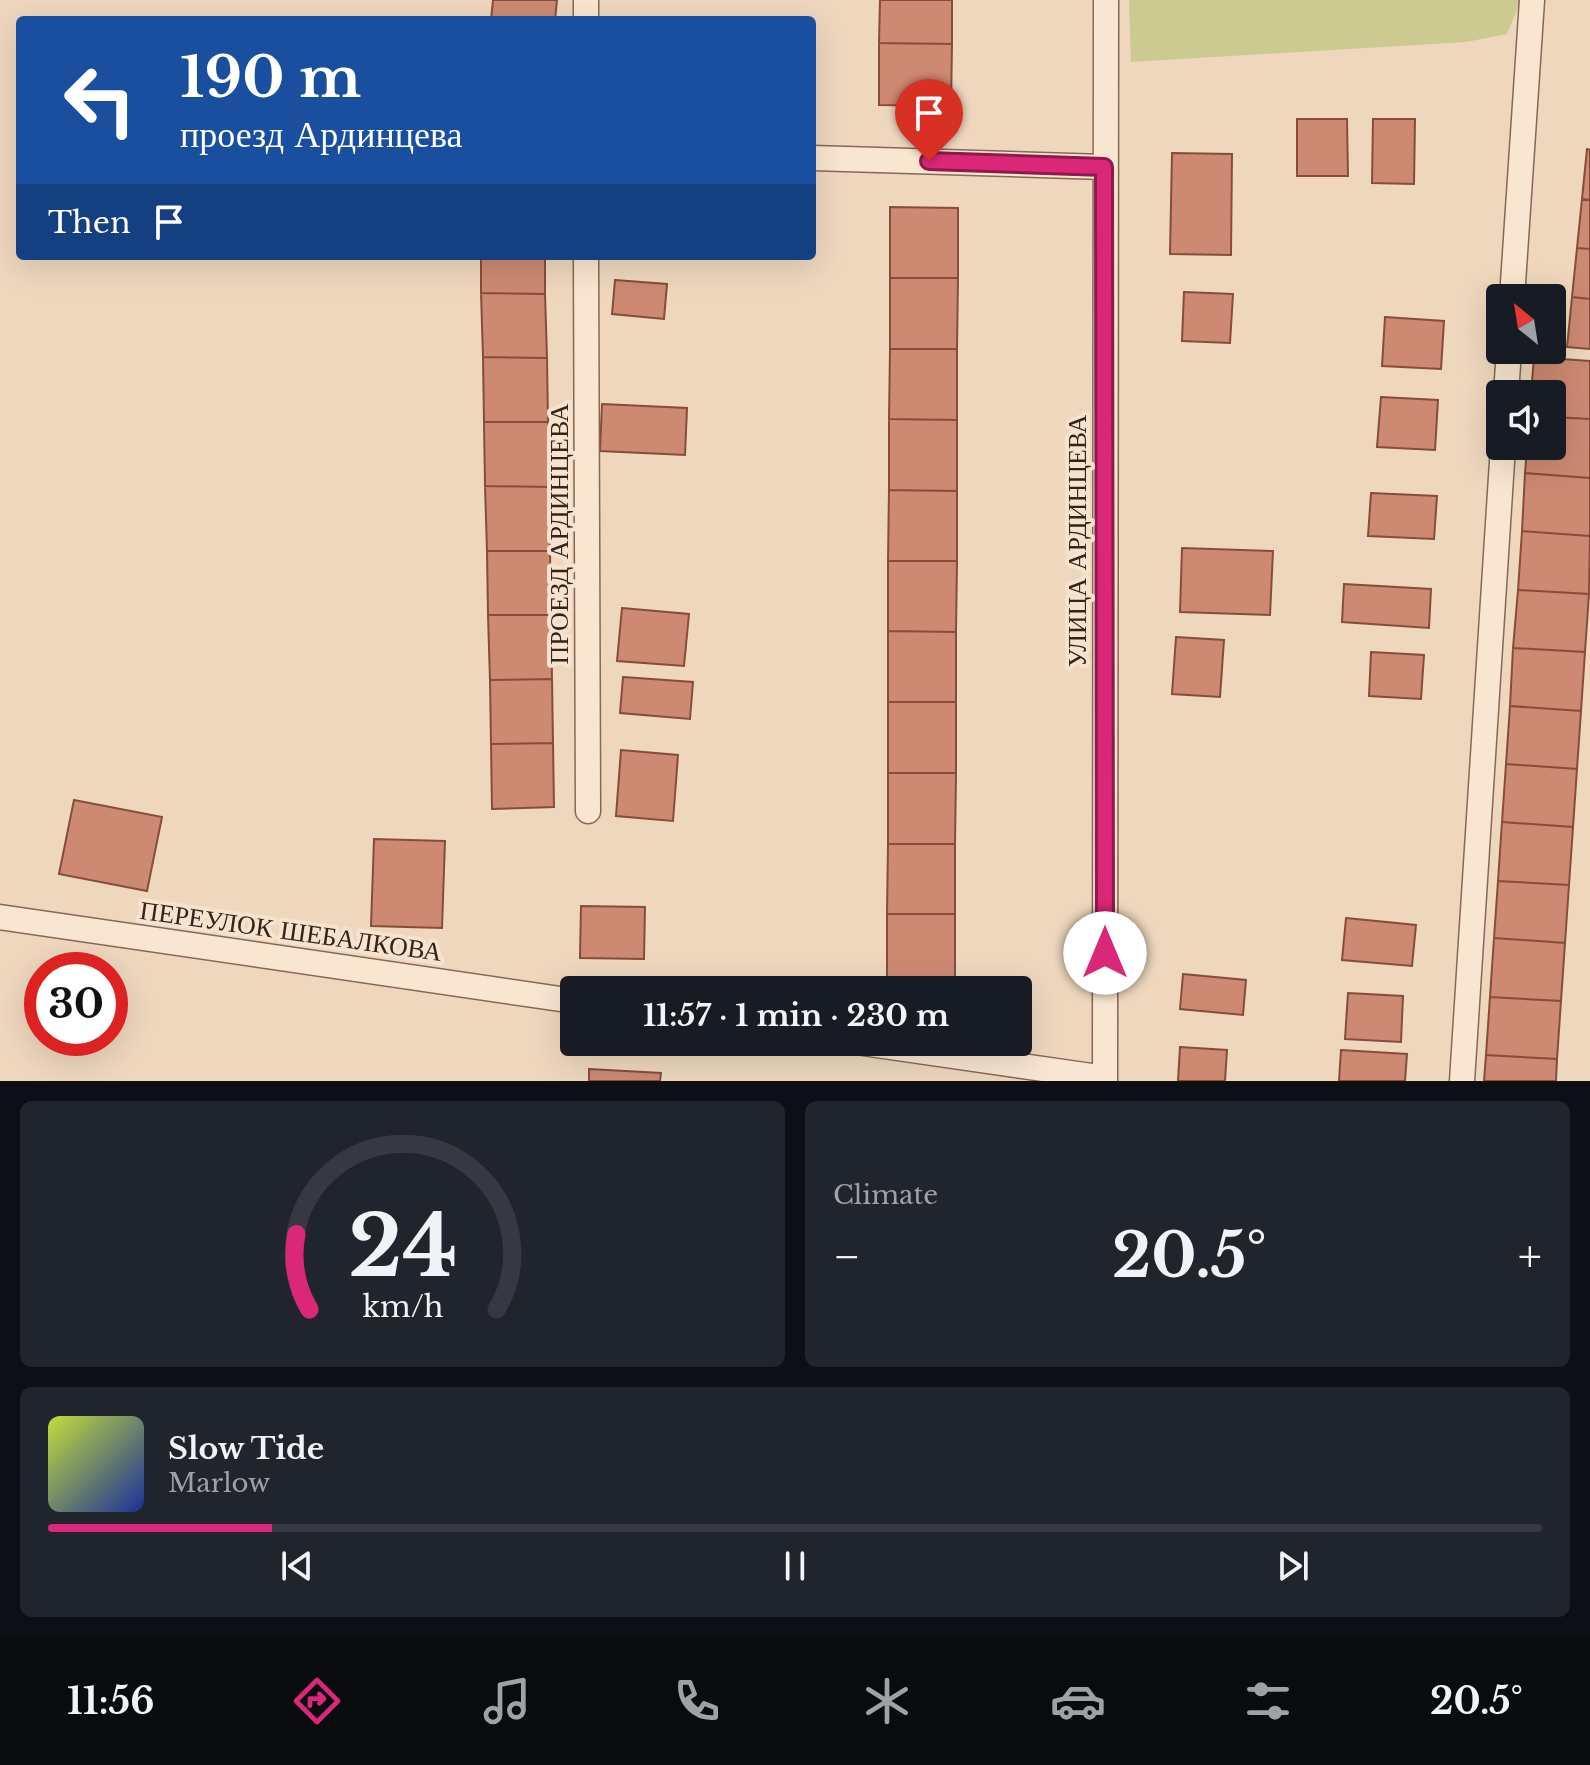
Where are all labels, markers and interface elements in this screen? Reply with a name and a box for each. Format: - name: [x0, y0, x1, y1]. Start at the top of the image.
- text: 190 m: [180, 43, 361, 112]
- icon: left: [48, 48, 152, 152]
- pin: [895, 79, 963, 161]
- icon: arrive: [907, 91, 951, 135]
- text: проезд Ардинцева: [180, 112, 462, 157]
- icon: arrive: [147, 200, 191, 244]
- text: Then: [48, 204, 131, 241]
- north arrow: [1486, 284, 1566, 364]
- map controls: [1486, 284, 1566, 460]
- button: sound: [1486, 380, 1566, 460]
- street label: ПРОЕЗД АРДИНЦЕВА: [543, 403, 575, 664]
- street label: УЛИЦА АРДИНЦЕВА: [1061, 414, 1093, 667]
- street label: ПЕРЕУЛОК ШЕБАЛКОВА: [138, 894, 444, 968]
- position arrow: [1063, 911, 1147, 995]
- speed limit sign: 30: [24, 952, 128, 1056]
- text: 11:57 · 1 min · 230 m: [643, 997, 949, 1034]
- text: Climate: [833, 1179, 938, 1211]
- text: 24: [348, 1195, 457, 1298]
- text: 20.5°: [1112, 1219, 1267, 1293]
- text: −: [833, 1229, 861, 1284]
- text: +: [1518, 1229, 1542, 1284]
- text: km/h: [362, 1289, 443, 1325]
- text: Slow Tide: [168, 1430, 324, 1467]
- text: Marlow: [168, 1467, 270, 1499]
- icon: previous: [275, 1544, 319, 1588]
- icon: pause: [773, 1544, 817, 1588]
- icon: next: [1271, 1544, 1315, 1588]
- icon: directions: [289, 1673, 345, 1729]
- icon: music: [479, 1673, 535, 1729]
- icon: phone: [669, 1673, 725, 1729]
- icon: climate: [859, 1673, 915, 1729]
- icon: car: [1050, 1673, 1106, 1729]
- icon: filters: [1240, 1673, 1296, 1729]
- text: 11:56: [67, 1679, 154, 1724]
- text: 20.5°: [1430, 1679, 1523, 1724]

